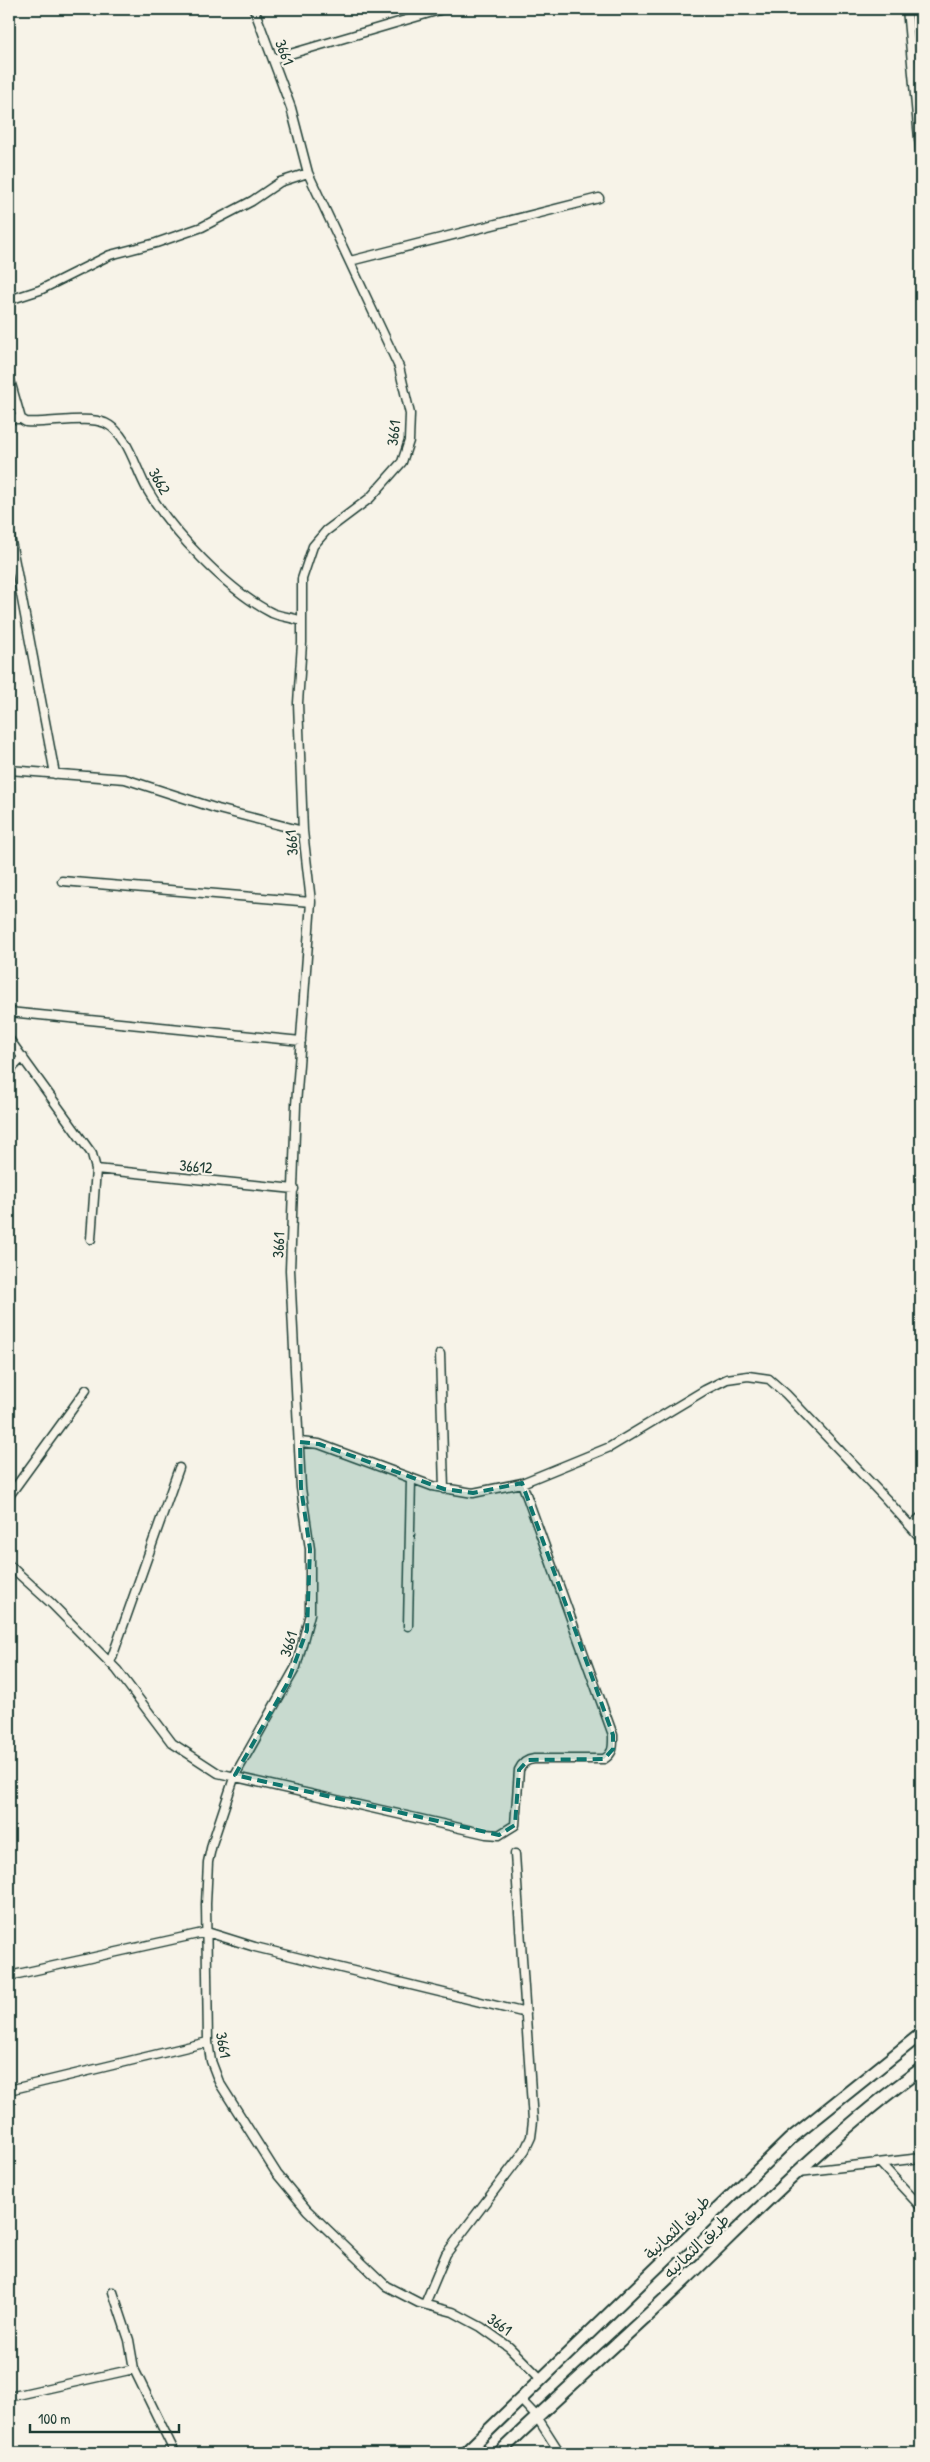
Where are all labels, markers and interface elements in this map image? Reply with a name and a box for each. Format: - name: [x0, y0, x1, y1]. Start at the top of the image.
- street label: 3661: [270, 36, 300, 68]
- street label: 3661: [381, 419, 406, 447]
- street label: 3662: [144, 464, 177, 499]
- street label: 3661: [279, 829, 303, 857]
- street label: 36612: [178, 1154, 214, 1178]
- street label: 3661: [266, 1231, 290, 1258]
- street label: 3661: [274, 1628, 302, 1660]
- street label: 3661: [211, 2030, 237, 2060]
- street label: طريق الثمانية: [639, 2190, 715, 2264]
- street label: طريق الثمانيه: [658, 2209, 734, 2283]
- street label: 3661: [483, 2308, 517, 2341]
- scale bar: [30, 2402, 179, 2434]
- text: 100 m: [38, 2408, 71, 2429]

